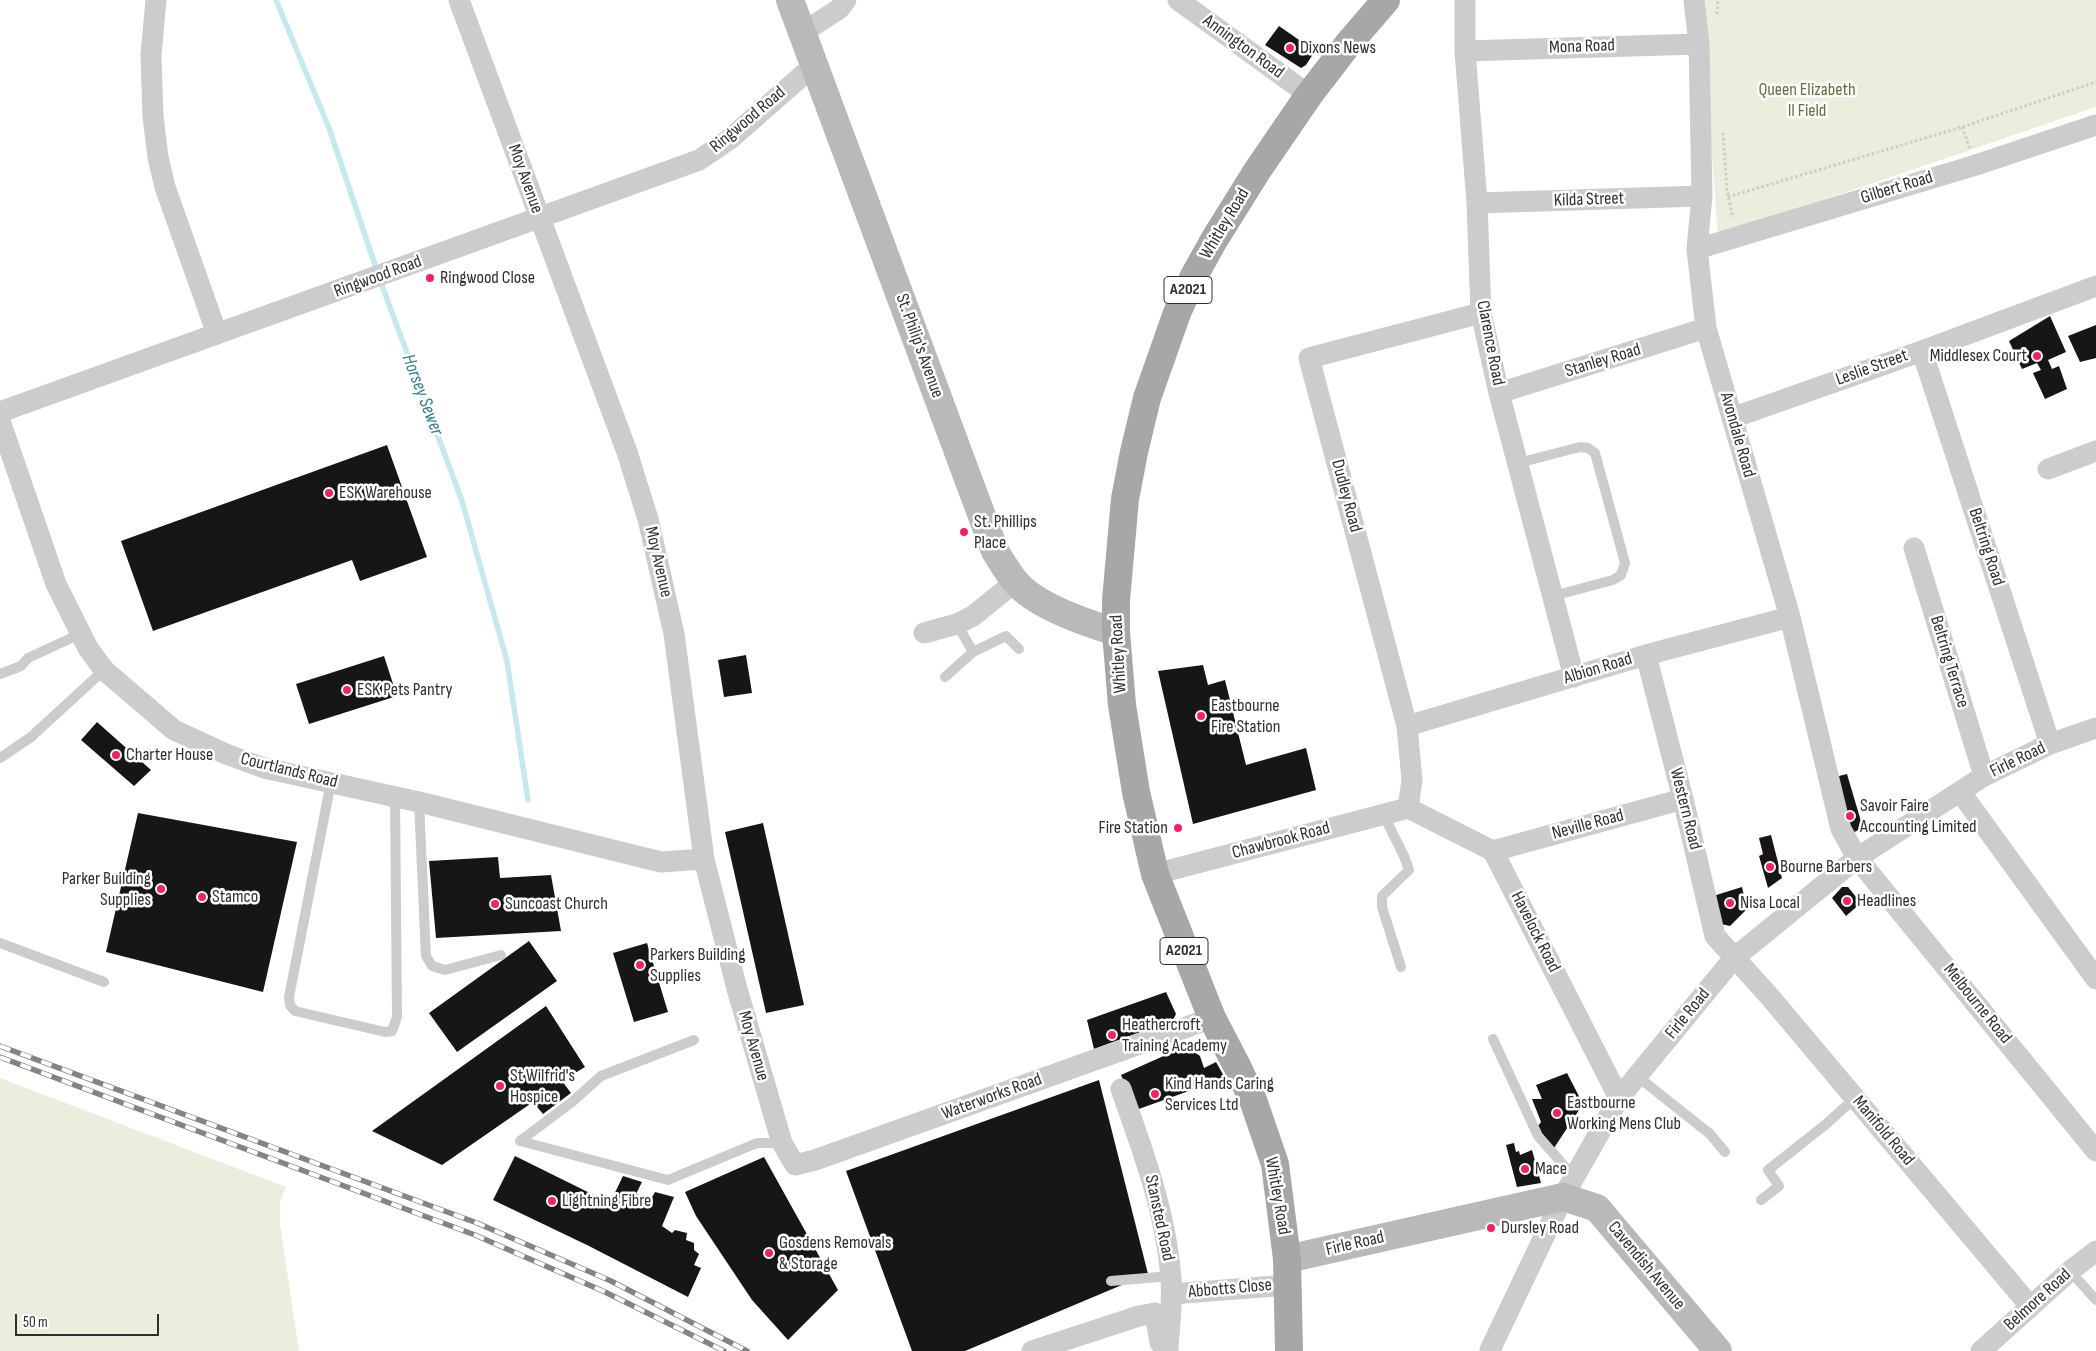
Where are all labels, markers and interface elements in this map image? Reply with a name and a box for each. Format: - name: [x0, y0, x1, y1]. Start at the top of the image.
- street label: Annington Road: [1198, 10, 1288, 84]
- street label: Mona Road: [1549, 35, 1615, 59]
- place label: Dixons News: [1300, 37, 1376, 59]
- marker: Dixons News: [1284, 42, 1296, 54]
- park label: Queen Elizabeth II Field: [1758, 79, 1856, 122]
- street label: Ringwood Road: [706, 82, 790, 158]
- street label: Moy Avenue: [503, 142, 547, 216]
- street label: Gilbert Road: [1858, 167, 1936, 209]
- street label: Whitley Road: [1196, 185, 1254, 263]
- street label: Kilda Street: [1554, 188, 1624, 212]
- street label: Ringwood Road: [331, 251, 425, 303]
- place label: Ringwood Close: [440, 267, 535, 289]
- marker: Ringwood Close: [424, 272, 436, 284]
- road number: A2021: [1164, 276, 1212, 304]
- street label: St. Philip's Avenue: [890, 291, 948, 401]
- street label: Clarence Road: [1471, 299, 1509, 387]
- street label: Stanley Road: [1563, 339, 1643, 383]
- street label: Leslie Street: [1833, 345, 1911, 391]
- place label: Middlesex Court: [1930, 345, 2027, 367]
- marker: Middlesex Court: [2031, 350, 2043, 362]
- water label: Horsey Sewer: [396, 351, 448, 439]
- street label: Avondale Road: [1715, 390, 1759, 480]
- street label: Dudley Road: [1326, 457, 1366, 535]
- place label: ESK Warehouse: [339, 482, 432, 504]
- marker: ESK Warehouse: [323, 487, 335, 499]
- street label: Beltring Road: [1963, 505, 2009, 589]
- place label: St. Phillips Place: [974, 511, 1037, 554]
- street label: Moy Avenue: [639, 525, 677, 599]
- marker: St. Phillips Place: [958, 526, 970, 538]
- street label: Beltring Terrace: [1925, 613, 1973, 711]
- street label: Whitley Road: [1106, 614, 1132, 694]
- street label: Albion Road: [1561, 648, 1635, 690]
- place label: ESK Pets Pantry: [357, 679, 453, 701]
- marker: ESK Pets Pantry: [341, 684, 353, 696]
- place label: Eastbourne Fire Station: [1211, 695, 1280, 738]
- marker: Eastbourne Fire Station: [1195, 710, 1207, 722]
- street label: Firle Road: [1987, 737, 2049, 783]
- place label: Charter House: [126, 744, 213, 766]
- marker: Charter House: [110, 749, 122, 761]
- street label: Courtlands Road: [238, 749, 340, 793]
- street label: Western Road: [1664, 766, 1706, 852]
- place label: Savoir Faire Accounting Limited: [1860, 795, 1977, 838]
- street label: Neville Road: [1550, 805, 1626, 845]
- marker: Savoir Faire Accounting Limited: [1844, 810, 1856, 822]
- place label: Fire Station: [1099, 817, 1168, 839]
- street label: Chawbrook Road: [1230, 818, 1332, 864]
- marker: Fire Station: [1172, 822, 1184, 834]
- place label: Bourne Barbers: [1780, 856, 1872, 878]
- marker: Bourne Barbers: [1764, 861, 1776, 873]
- place label: Parker Building Supplies: [62, 868, 151, 911]
- marker: Parker Building Supplies: [155, 883, 167, 895]
- place label: Stamco: [212, 886, 258, 908]
- street label: Havelock Road: [1505, 888, 1565, 976]
- place label: Headlines: [1857, 890, 1916, 912]
- marker: Stamco: [196, 891, 208, 903]
- place label: Nisa Local: [1740, 892, 1800, 914]
- place label: Suncoast Church: [505, 893, 608, 915]
- marker: Headlines: [1841, 895, 1853, 907]
- marker: Nisa Local: [1724, 897, 1736, 909]
- marker: Suncoast Church: [489, 898, 501, 910]
- road number: A2021: [1160, 938, 1208, 964]
- place label: Parkers Building Supplies: [650, 944, 745, 986]
- marker: Parkers Building Supplies: [634, 959, 646, 971]
- street label: Melbourne Road: [1938, 960, 2016, 1048]
- street label: Firle Road: [1661, 984, 1715, 1044]
- street label: Moy Avenue: [733, 1008, 773, 1084]
- place label: Heathercroft Training Academy: [1122, 1014, 1227, 1056]
- marker: Heathercroft Training Academy: [1106, 1029, 1118, 1041]
- place label: St Wilfrid's Hospice: [510, 1065, 575, 1108]
- street label: Waterworks Road: [939, 1069, 1045, 1125]
- place label: Kind Hands Caring Services Ltd: [1165, 1073, 1274, 1116]
- marker: St Wilfrid's Hospice: [494, 1080, 506, 1092]
- marker: Kind Hands Caring Services Ltd: [1149, 1088, 1161, 1100]
- place label: Eastbourne Working Mens Club: [1567, 1092, 1681, 1134]
- street label: Manifold Road: [1848, 1092, 1918, 1170]
- marker: Eastbourne Working Mens Club: [1551, 1107, 1563, 1119]
- street label: Whitley Road: [1260, 1155, 1294, 1237]
- place label: Mace: [1535, 1158, 1567, 1180]
- marker: Mace: [1519, 1163, 1531, 1175]
- street label: Stansted Road: [1139, 1173, 1179, 1263]
- place label: Lightning Fibre: [562, 1190, 651, 1212]
- marker: Lightning Fibre: [546, 1195, 558, 1207]
- place label: Dursley Road: [1501, 1217, 1579, 1239]
- street label: Cavendish Avenue: [1603, 1217, 1689, 1315]
- marker: Dursley Road: [1485, 1222, 1497, 1234]
- street label: Firle Road: [1324, 1227, 1386, 1261]
- place label: Gosdens Removals & Storage: [779, 1232, 891, 1274]
- marker: Gosdens Removals & Storage: [763, 1247, 775, 1259]
- street label: Belmore Road: [2000, 1264, 2076, 1336]
- street label: Abbotts Close: [1187, 1275, 1273, 1303]
- scale bar: [18, 1304, 161, 1336]
- text: 50 m: [23, 1313, 48, 1332]

